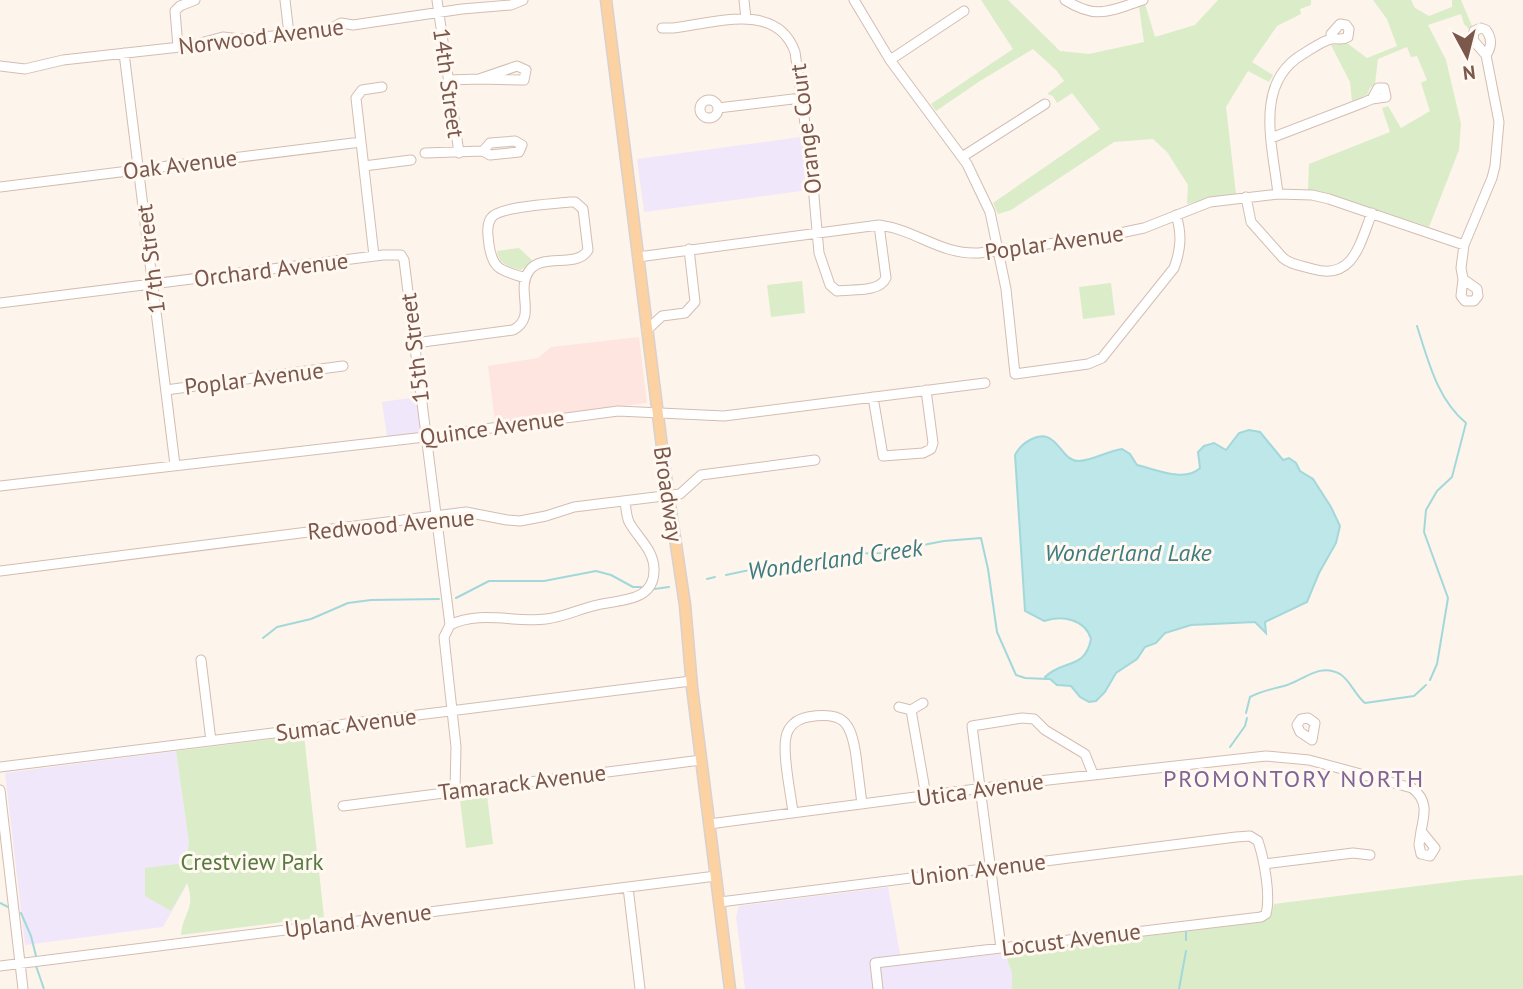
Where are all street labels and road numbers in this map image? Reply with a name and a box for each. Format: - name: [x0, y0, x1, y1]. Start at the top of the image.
- street label: Norwood Avenue: [177, 11, 345, 61]
- street label: 14th Street: [427, 26, 471, 140]
- street label: Orange Court: [783, 62, 827, 196]
- street label: Oak Avenue: [121, 143, 239, 185]
- street label: 17th Street: [129, 203, 171, 315]
- street label: Poplar Avenue: [983, 218, 1125, 266]
- street label: Orchard Avenue: [192, 245, 350, 293]
- street label: 15th Street: [393, 291, 435, 405]
- street label: Poplar Avenue: [183, 355, 325, 401]
- street label: Quince Avenue: [418, 403, 566, 451]
- street label: Broadway: [648, 444, 690, 544]
- street label: Redwood Avenue: [306, 502, 476, 546]
- street label: Sumac Avenue: [274, 701, 418, 747]
- street label: Tamarack Avenue: [436, 757, 608, 807]
- street label: Utica Avenue: [915, 766, 1045, 812]
- street label: Union Avenue: [909, 846, 1047, 892]
- street label: Upland Avenue: [283, 897, 433, 943]
- street label: Locust Avenue: [1000, 916, 1142, 962]

